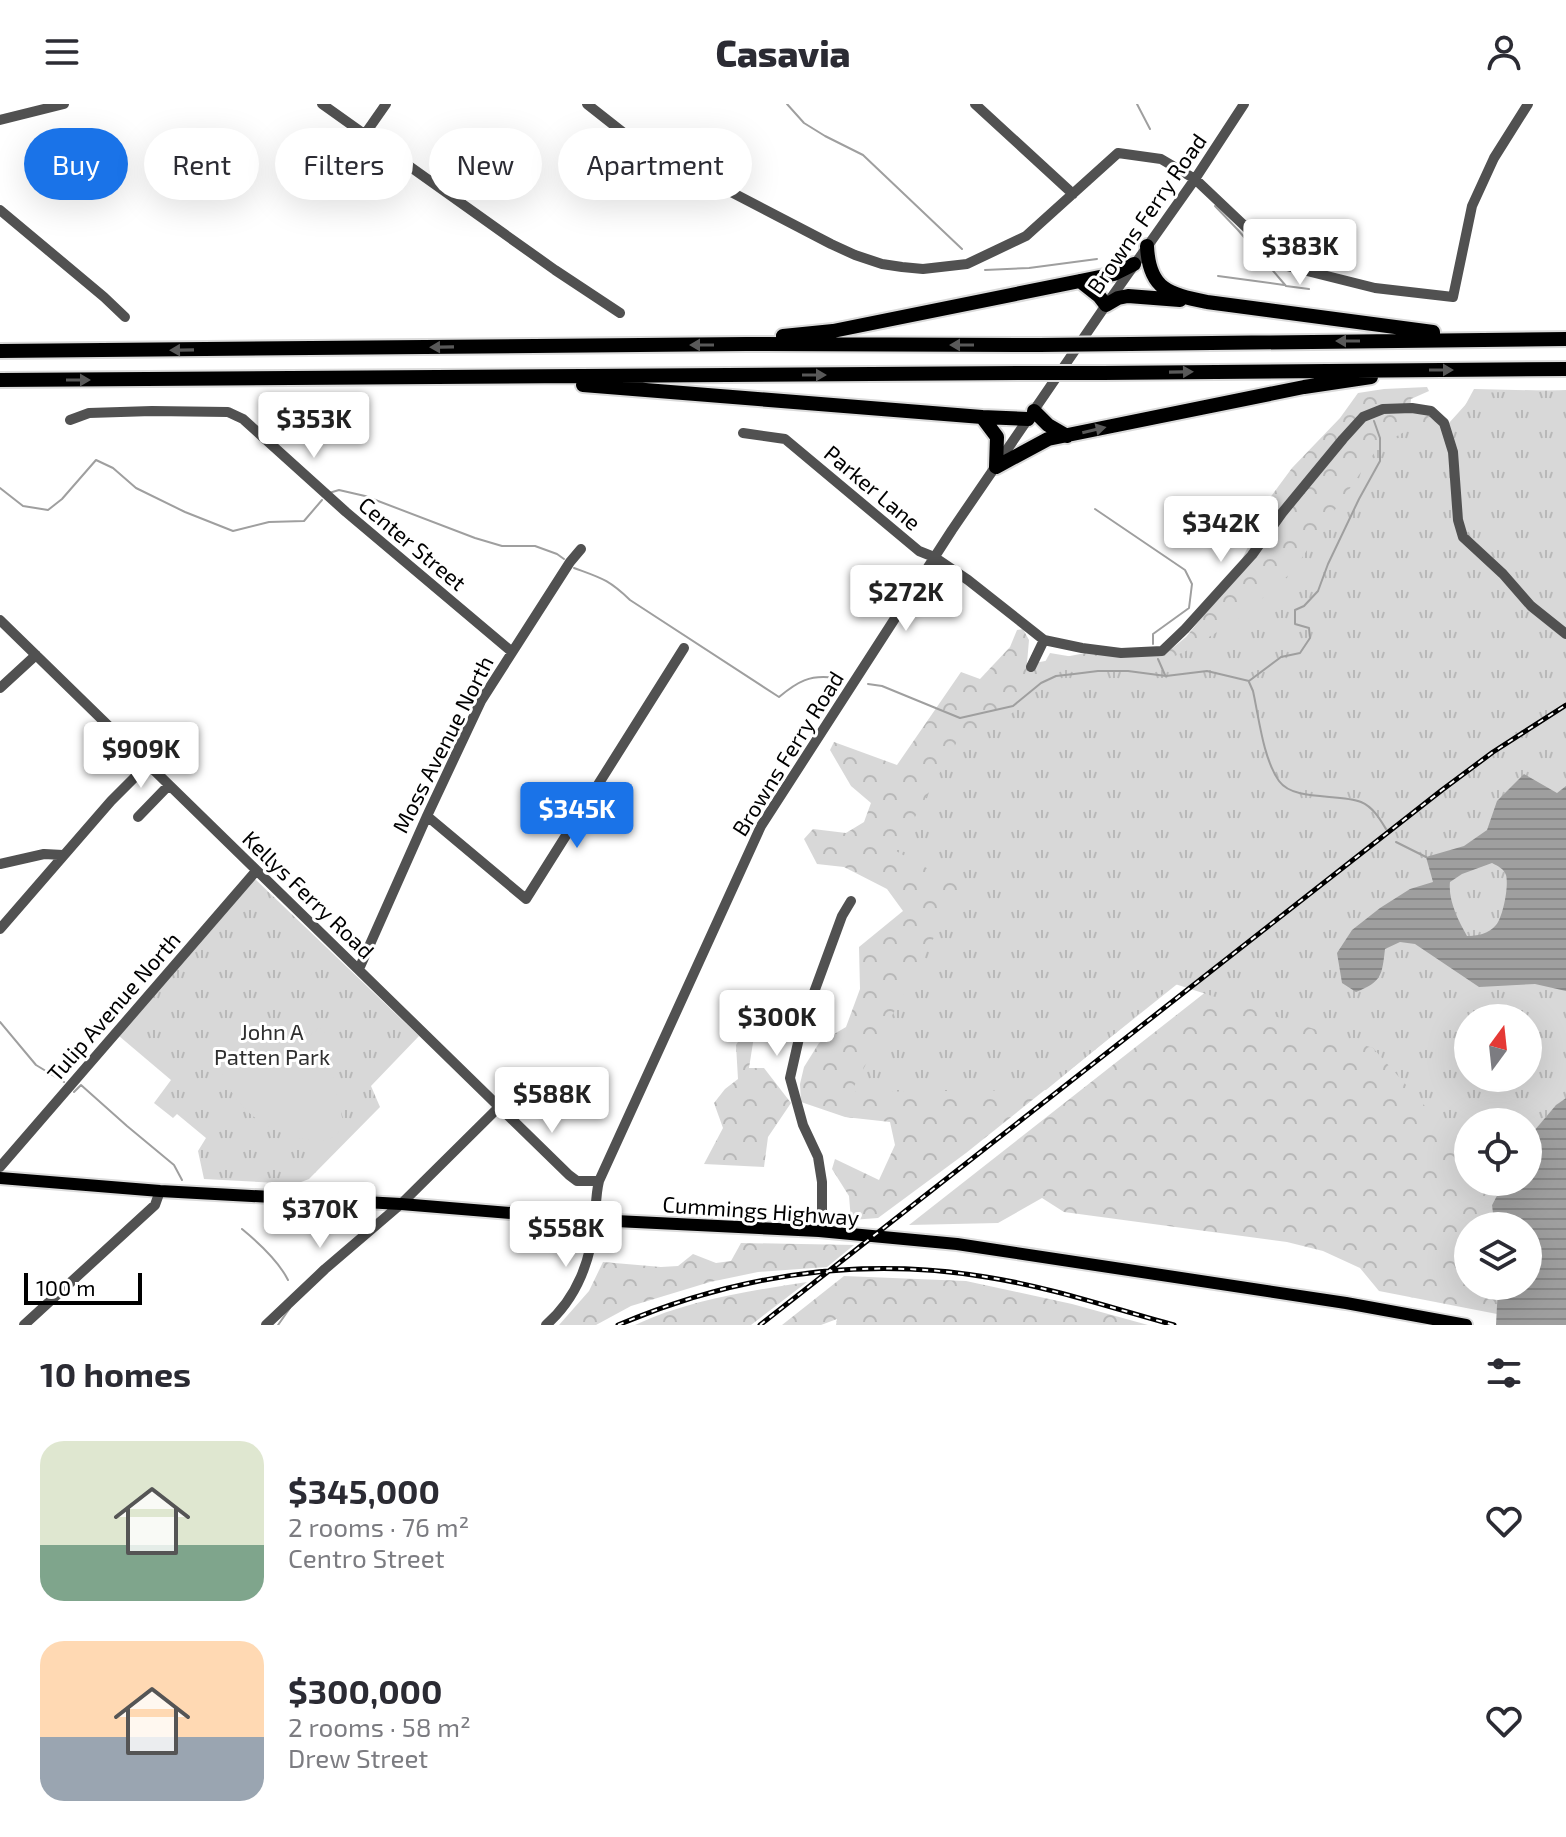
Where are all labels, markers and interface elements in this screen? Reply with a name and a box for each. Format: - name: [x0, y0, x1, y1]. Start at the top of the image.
- icon: menu: [40, 30, 84, 74]
- icon: person: [1482, 30, 1526, 74]
- text: Casavia: [715, 31, 851, 74]
- chip: Buy: [24, 128, 128, 200]
- chip: Rent: [144, 128, 259, 200]
- chip: Filters: [275, 128, 413, 200]
- chip: New: [429, 128, 542, 200]
- chip: Apartment: [558, 128, 752, 200]
- street label: Browns Ferry Road: [1081, 128, 1211, 298]
- pin: $383K: [1244, 219, 1356, 287]
- text: $383K: [1261, 229, 1339, 260]
- one-way arrow: [1335, 334, 1360, 347]
- one-way arrow: [689, 339, 714, 351]
- one-way arrow: [949, 339, 974, 351]
- one-way arrow: [429, 341, 454, 353]
- one-way arrow: [169, 344, 194, 356]
- one-way arrow: [1429, 364, 1454, 376]
- one-way arrow: [1169, 366, 1194, 378]
- one-way arrow: [802, 369, 827, 381]
- one-way arrow: [66, 373, 91, 386]
- pin: $353K: [258, 392, 370, 460]
- text: $353K: [276, 402, 352, 433]
- one-way arrow: [1082, 423, 1107, 436]
- street label: Parker Lane: [820, 439, 926, 535]
- street label: Center Street: [354, 491, 472, 595]
- pin: $342K: [1165, 496, 1277, 564]
- text: $342K: [1182, 506, 1260, 537]
- pin: $272K: [850, 565, 962, 633]
- text: $272K: [868, 575, 944, 606]
- street label: Moss Avenue North: [386, 651, 498, 837]
- street label: Browns Ferry Road: [726, 666, 848, 840]
- pin: $909K: [85, 722, 197, 790]
- text: $909K: [102, 732, 180, 763]
- pin: $345K: [521, 782, 633, 850]
- text: $345K: [538, 792, 616, 823]
- street label: Kellys Ferry Road: [238, 825, 380, 963]
- street label: Tulip Avenue North: [41, 926, 185, 1086]
- pin: $300K: [721, 990, 833, 1058]
- text: $300K: [737, 1000, 817, 1031]
- north arrow: [1454, 1004, 1542, 1092]
- map controls: [1454, 1004, 1542, 1300]
- park label: John A Patten Park: [214, 1018, 330, 1069]
- pin: $588K: [496, 1067, 608, 1135]
- text: $588K: [513, 1077, 591, 1108]
- button: locate: [1454, 1108, 1542, 1196]
- pin: $370K: [264, 1182, 376, 1250]
- street label: Cummings Highway: [662, 1190, 861, 1230]
- text: $370K: [282, 1192, 358, 1223]
- pin: $558K: [510, 1201, 622, 1269]
- text: $558K: [528, 1211, 604, 1242]
- button: layers: [1454, 1212, 1542, 1300]
- scale bar: [24, 1269, 142, 1305]
- text: 100 m: [36, 1274, 95, 1300]
- icon: filters: [1482, 1351, 1526, 1395]
- text: 10 homes: [40, 1353, 191, 1394]
- text: $345,000: [288, 1470, 440, 1511]
- icon: home: [104, 1473, 200, 1569]
- icon: heart: [1482, 1499, 1526, 1543]
- text: 2 rooms · 76 m²: [288, 1511, 469, 1542]
- text: Centro Street: [288, 1542, 445, 1573]
- text: $300,000: [288, 1670, 443, 1711]
- icon: home: [104, 1673, 200, 1769]
- icon: heart: [1482, 1699, 1526, 1743]
- text: 2 rooms · 58 m²: [288, 1711, 471, 1742]
- text: Drew Street: [288, 1742, 428, 1773]

